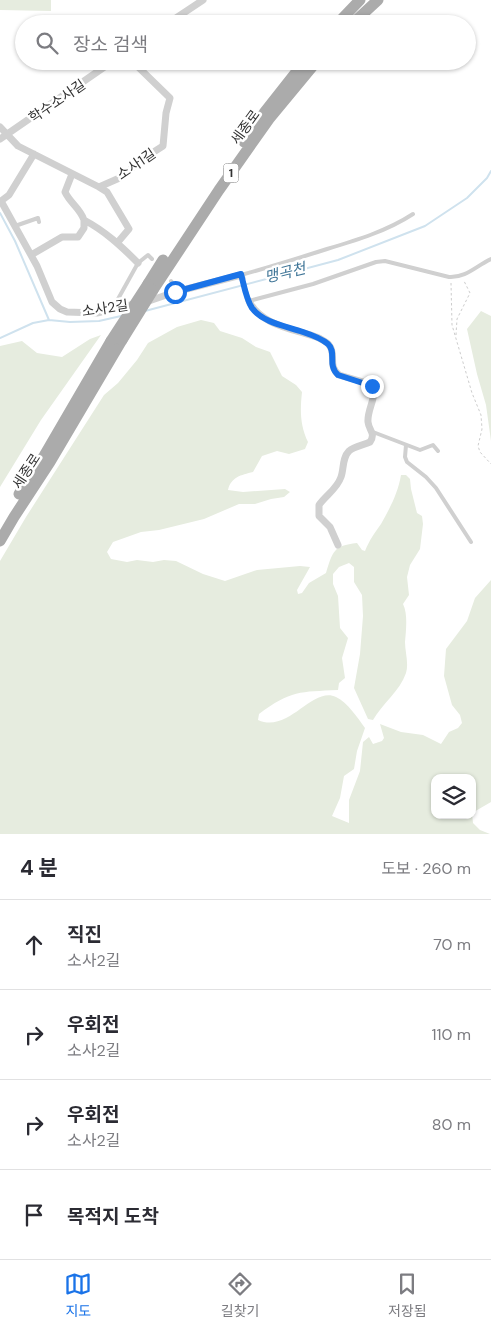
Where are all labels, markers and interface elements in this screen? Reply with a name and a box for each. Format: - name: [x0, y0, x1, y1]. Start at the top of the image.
- search box: [15, 15, 476, 70]
- icon: search: [33, 29, 61, 57]
- text: 장소 검색: [73, 32, 148, 57]
- street label: 학수소사길: [25, 76, 89, 126]
- street label: 세종로: [226, 106, 264, 148]
- street label: 소사1길: [113, 145, 159, 183]
- road number: 1: [224, 164, 238, 182]
- water label: 맹곡천: [262, 258, 310, 288]
- route start: [164, 281, 187, 304]
- street label: 소사2길: [81, 296, 129, 320]
- route end: [361, 375, 384, 398]
- street label: 세종로: [8, 450, 44, 492]
- map controls: [431, 774, 476, 819]
- button: layers: [431, 774, 476, 819]
- text: 4 분: [20, 854, 58, 882]
- text: 도보 · 260 m: [381, 858, 471, 879]
- text: 직진: [67, 922, 102, 947]
- icon: ahead: [20, 931, 48, 959]
- text: 70 m: [433, 934, 471, 955]
- text: 소사2길: [67, 950, 120, 971]
- text: 우회전: [67, 1012, 119, 1037]
- icon: right: [20, 1021, 48, 1049]
- text: 110 m: [432, 1024, 471, 1045]
- text: 소사2길: [67, 1040, 120, 1061]
- text: 우회전: [67, 1102, 119, 1127]
- icon: right: [20, 1111, 48, 1139]
- text: 80 m: [432, 1114, 471, 1135]
- text: 소사2길: [67, 1130, 120, 1151]
- icon: arrive: [20, 1201, 48, 1229]
- text: 목적지 도착: [67, 1204, 159, 1229]
- tab: 지도: [64, 1270, 92, 1320]
- tab: 길찾기: [221, 1270, 259, 1320]
- tab: 저장됨: [388, 1270, 427, 1320]

